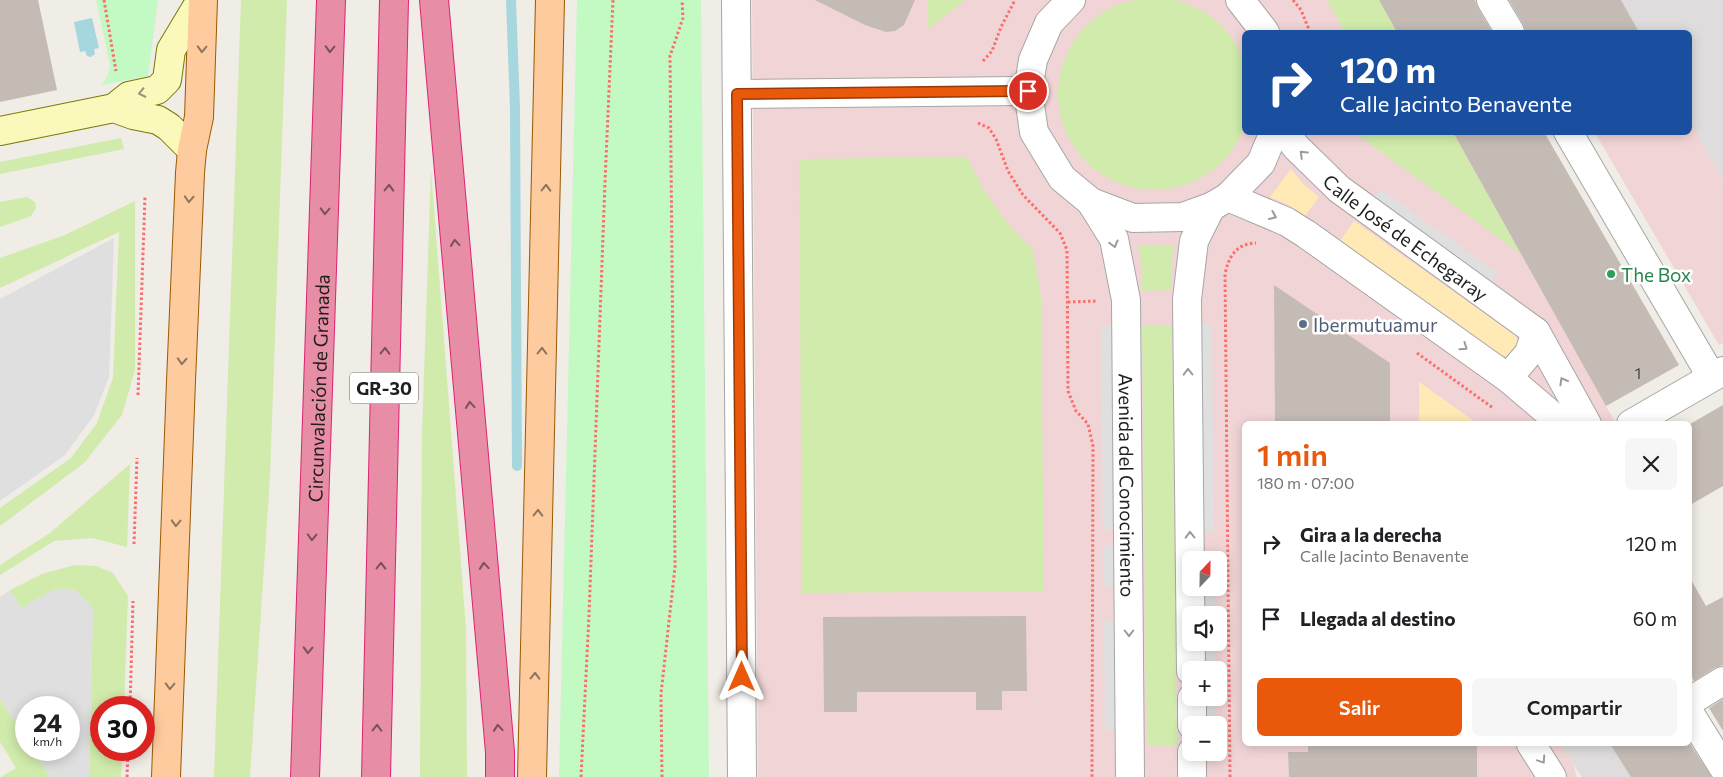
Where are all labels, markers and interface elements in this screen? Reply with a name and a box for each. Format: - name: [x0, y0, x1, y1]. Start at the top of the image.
- one-way arrow: [196, 45, 207, 53]
- one-way arrow: [324, 45, 335, 53]
- text: 120 m: [1340, 47, 1436, 90]
- icon: right: [1257, 50, 1322, 115]
- pin: [1007, 70, 1049, 112]
- icon: arrive: [1014, 77, 1042, 105]
- one-way arrow: [137, 87, 146, 98]
- text: Calle Jacinto Benavente: [1340, 90, 1572, 117]
- one-way arrow: [1300, 151, 1309, 160]
- street label: Calle José de Echegaray: [1319, 169, 1493, 305]
- one-way arrow: [384, 184, 394, 192]
- one-way arrow: [541, 184, 551, 192]
- one-way arrow: [184, 195, 194, 203]
- one-way arrow: [319, 207, 330, 215]
- one-way arrow: [1268, 209, 1277, 220]
- one-way arrow: [450, 238, 461, 246]
- one-way arrow: [1109, 239, 1119, 248]
- place label: The Box: [1621, 263, 1691, 286]
- marker: The Box: [1605, 268, 1617, 280]
- street label: Circunvalación de Granada: [303, 274, 333, 503]
- place label: Ibermutuamur: [1313, 313, 1438, 336]
- marker: Ibermutuamur: [1297, 318, 1309, 330]
- one-way arrow: [1458, 341, 1468, 350]
- one-way arrow: [380, 347, 390, 354]
- one-way arrow: [537, 347, 547, 354]
- one-way arrow: [176, 357, 187, 365]
- house number: 1: [1635, 363, 1641, 382]
- one-way arrow: [1183, 368, 1193, 376]
- road number: GR-30: [350, 372, 418, 403]
- street label: Avenida del Conocimiento: [1115, 373, 1140, 597]
- one-way arrow: [1560, 377, 1570, 386]
- one-way arrow: [464, 400, 475, 408]
- text: 1 min: [1257, 435, 1328, 472]
- button: close: [1625, 438, 1677, 490]
- text: 180 m · 07:00: [1257, 473, 1354, 492]
- one-way arrow: [533, 509, 544, 517]
- one-way arrow: [170, 520, 181, 528]
- text: Gira a la derecha: [1300, 523, 1442, 546]
- one-way arrow: [1185, 530, 1195, 538]
- icon: right: [1257, 530, 1285, 558]
- text: 120 m: [1626, 532, 1677, 555]
- one-way arrow: [307, 533, 318, 541]
- text: Calle Jacinto Benavente: [1300, 546, 1469, 565]
- north arrow: [1182, 551, 1228, 596]
- map controls: [1182, 551, 1227, 761]
- one-way arrow: [375, 562, 386, 570]
- one-way arrow: [478, 562, 489, 570]
- icon: arrive: [1257, 605, 1285, 633]
- button: sound: [1182, 606, 1227, 651]
- text: Llegada al destino: [1300, 607, 1456, 630]
- text: 60 m: [1633, 607, 1677, 630]
- one-way arrow: [1124, 629, 1134, 637]
- one-way arrow: [303, 646, 314, 654]
- position arrow: [715, 650, 767, 702]
- button: +: [1182, 661, 1227, 706]
- one-way arrow: [529, 672, 540, 680]
- button: Salir: [1257, 678, 1462, 736]
- button: Compartir: [1472, 678, 1677, 736]
- one-way arrow: [164, 682, 175, 690]
- speed limit sign: 30: [90, 696, 155, 761]
- text: 24: [33, 707, 62, 737]
- button: −: [1182, 716, 1227, 761]
- one-way arrow: [372, 724, 382, 732]
- one-way arrow: [492, 724, 503, 732]
- text: km/h: [33, 734, 62, 748]
- one-way arrow: [1536, 754, 1545, 764]

